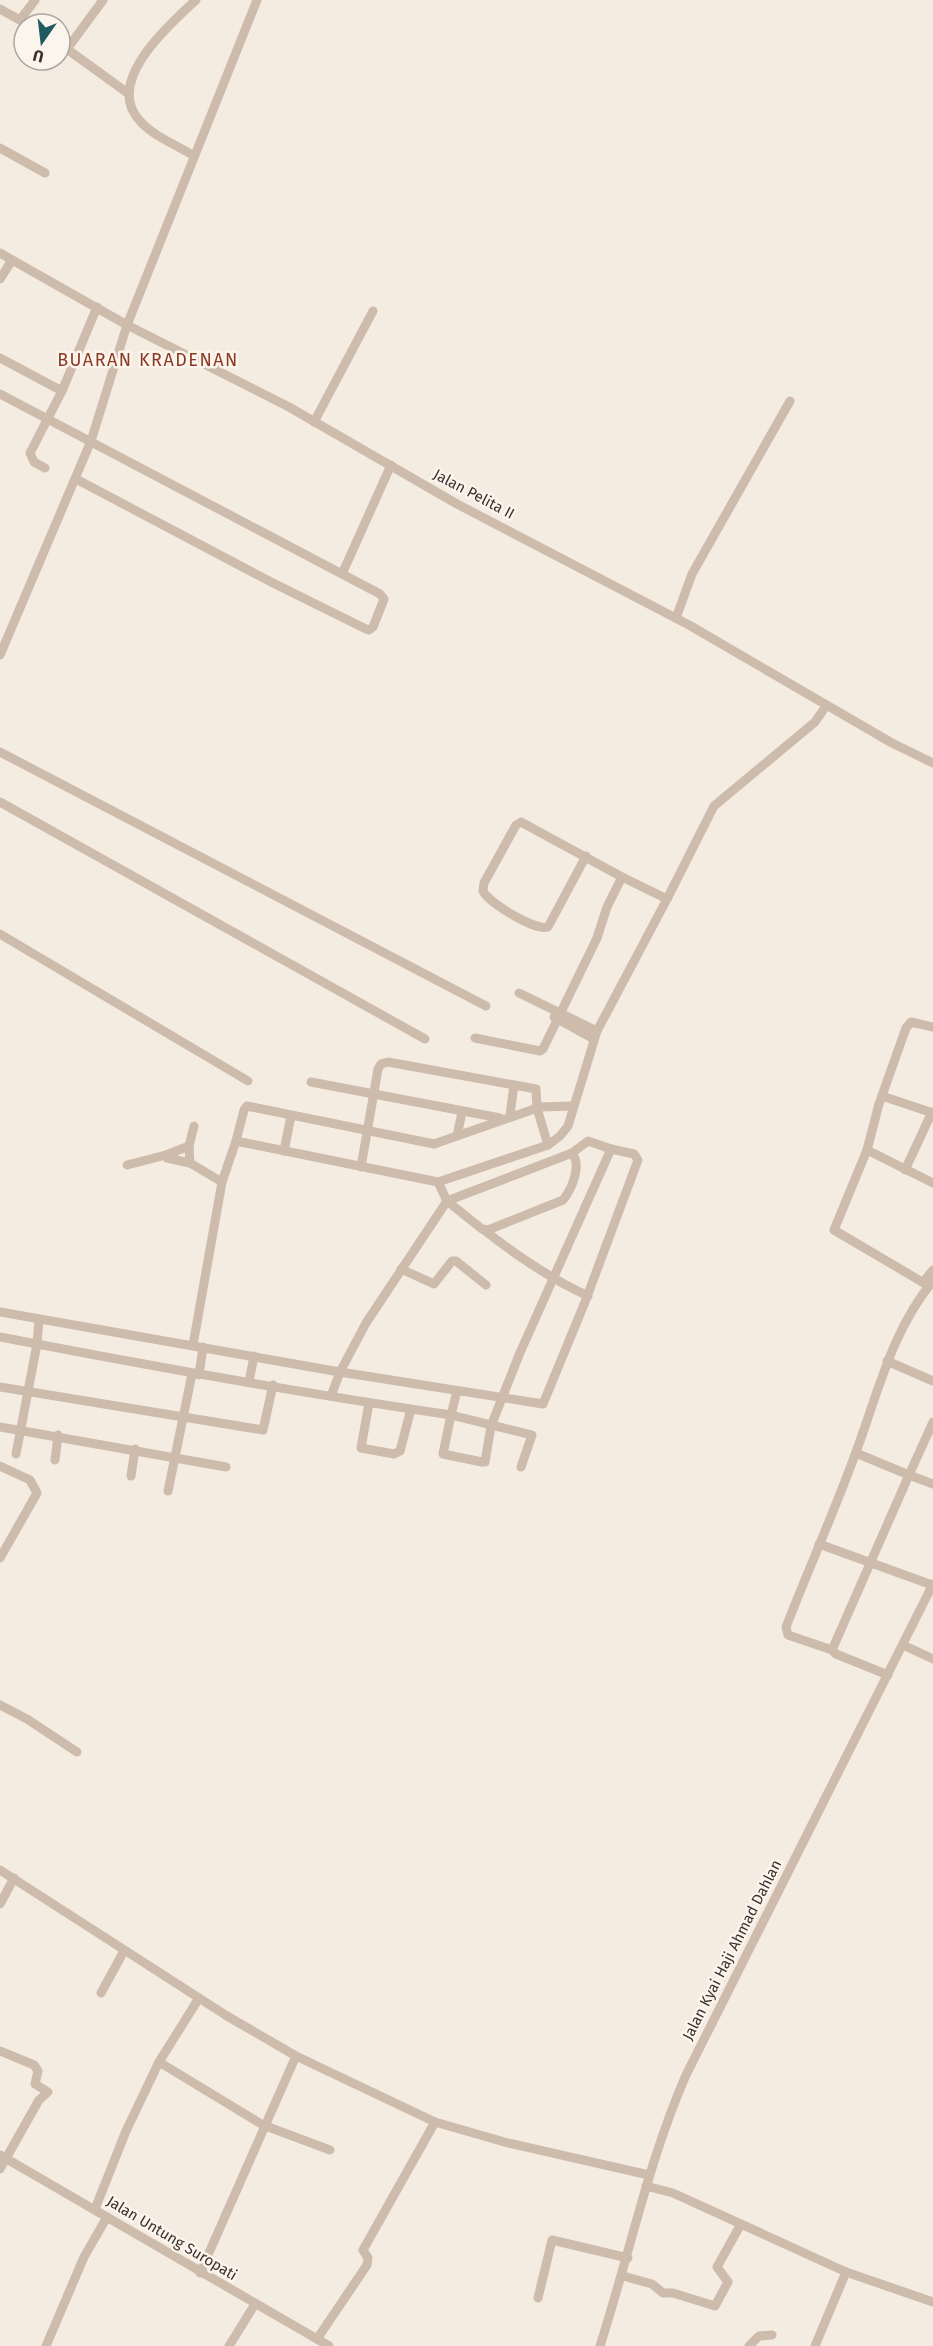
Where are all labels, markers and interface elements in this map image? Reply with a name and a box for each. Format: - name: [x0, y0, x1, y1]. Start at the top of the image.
- north arrow: [12, 12, 72, 72]
- text: U: [31, 46, 46, 67]
- district label: BUARAN KRADENAN: [57, 349, 239, 371]
- street label: Jalan Pelita II: [430, 465, 518, 523]
- street label: Jalan Kyai Haji Ahmad Dahlan: [679, 1857, 785, 2043]
- street label: Jalan Untung Suropati: [104, 2192, 240, 2284]

